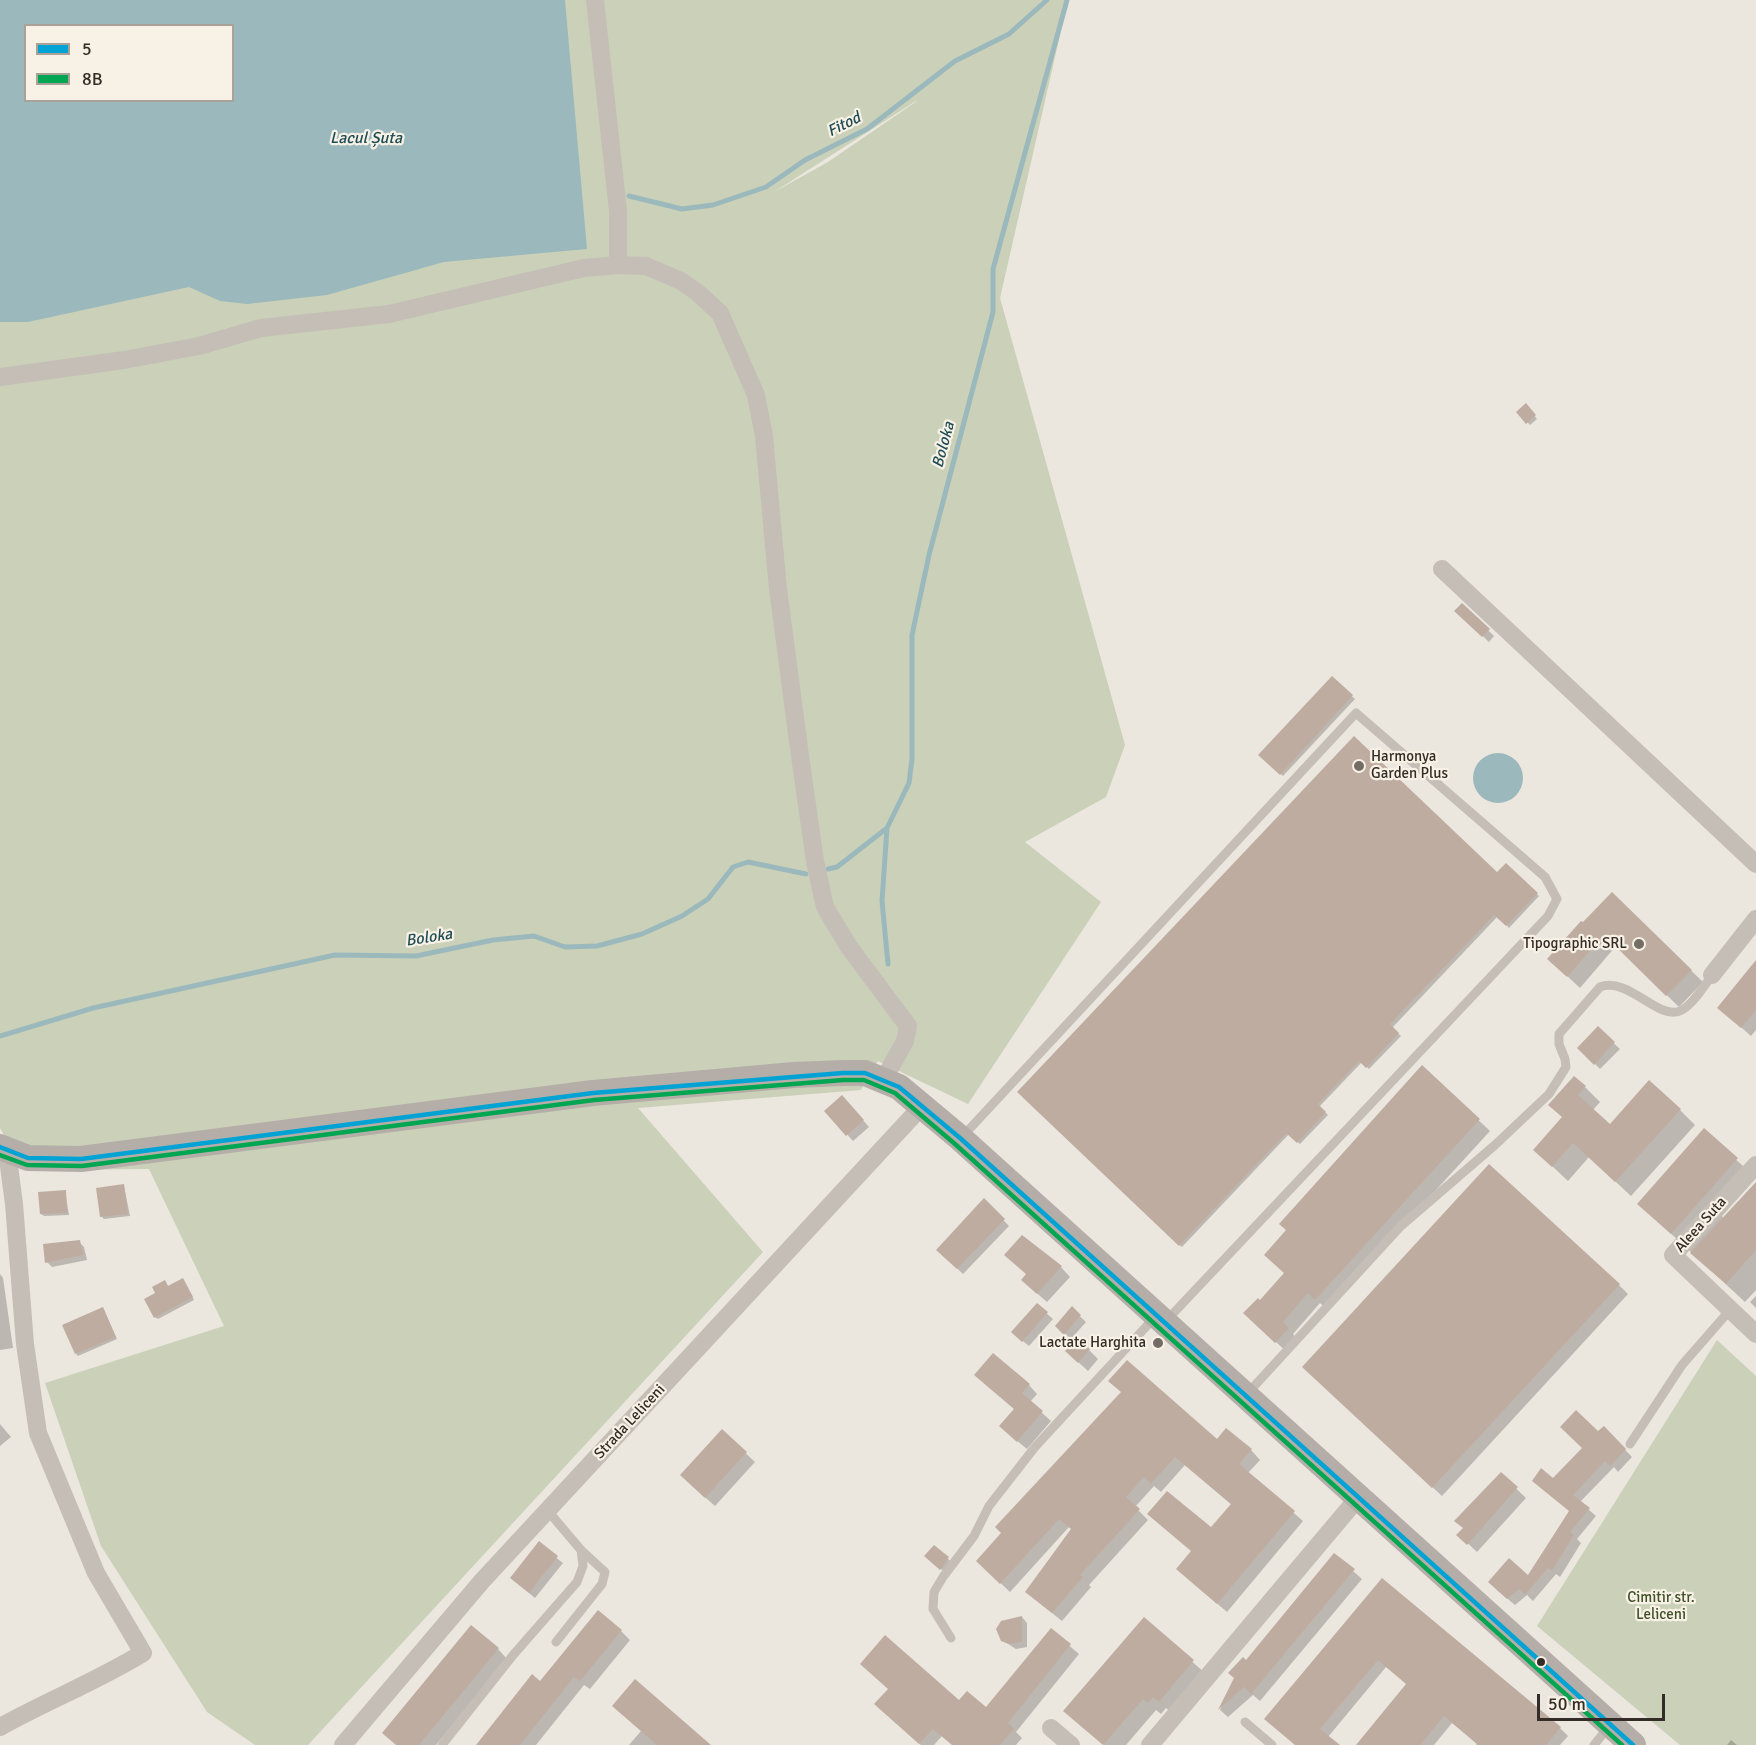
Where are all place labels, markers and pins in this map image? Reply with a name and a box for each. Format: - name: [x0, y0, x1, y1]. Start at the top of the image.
- place label: Harmonya Garden Plus: [1371, 748, 1448, 783]
- marker: Harmonya Garden Plus: [1352, 759, 1366, 773]
- place label: Tipographic SRL: [1523, 935, 1627, 953]
- marker: Tipographic SRL: [1632, 937, 1646, 951]
- place label: Lactate Harghita: [1039, 1334, 1146, 1352]
- marker: Lactate Harghita: [1151, 1336, 1165, 1350]
- unlabelled marker: [1535, 1656, 1547, 1668]

